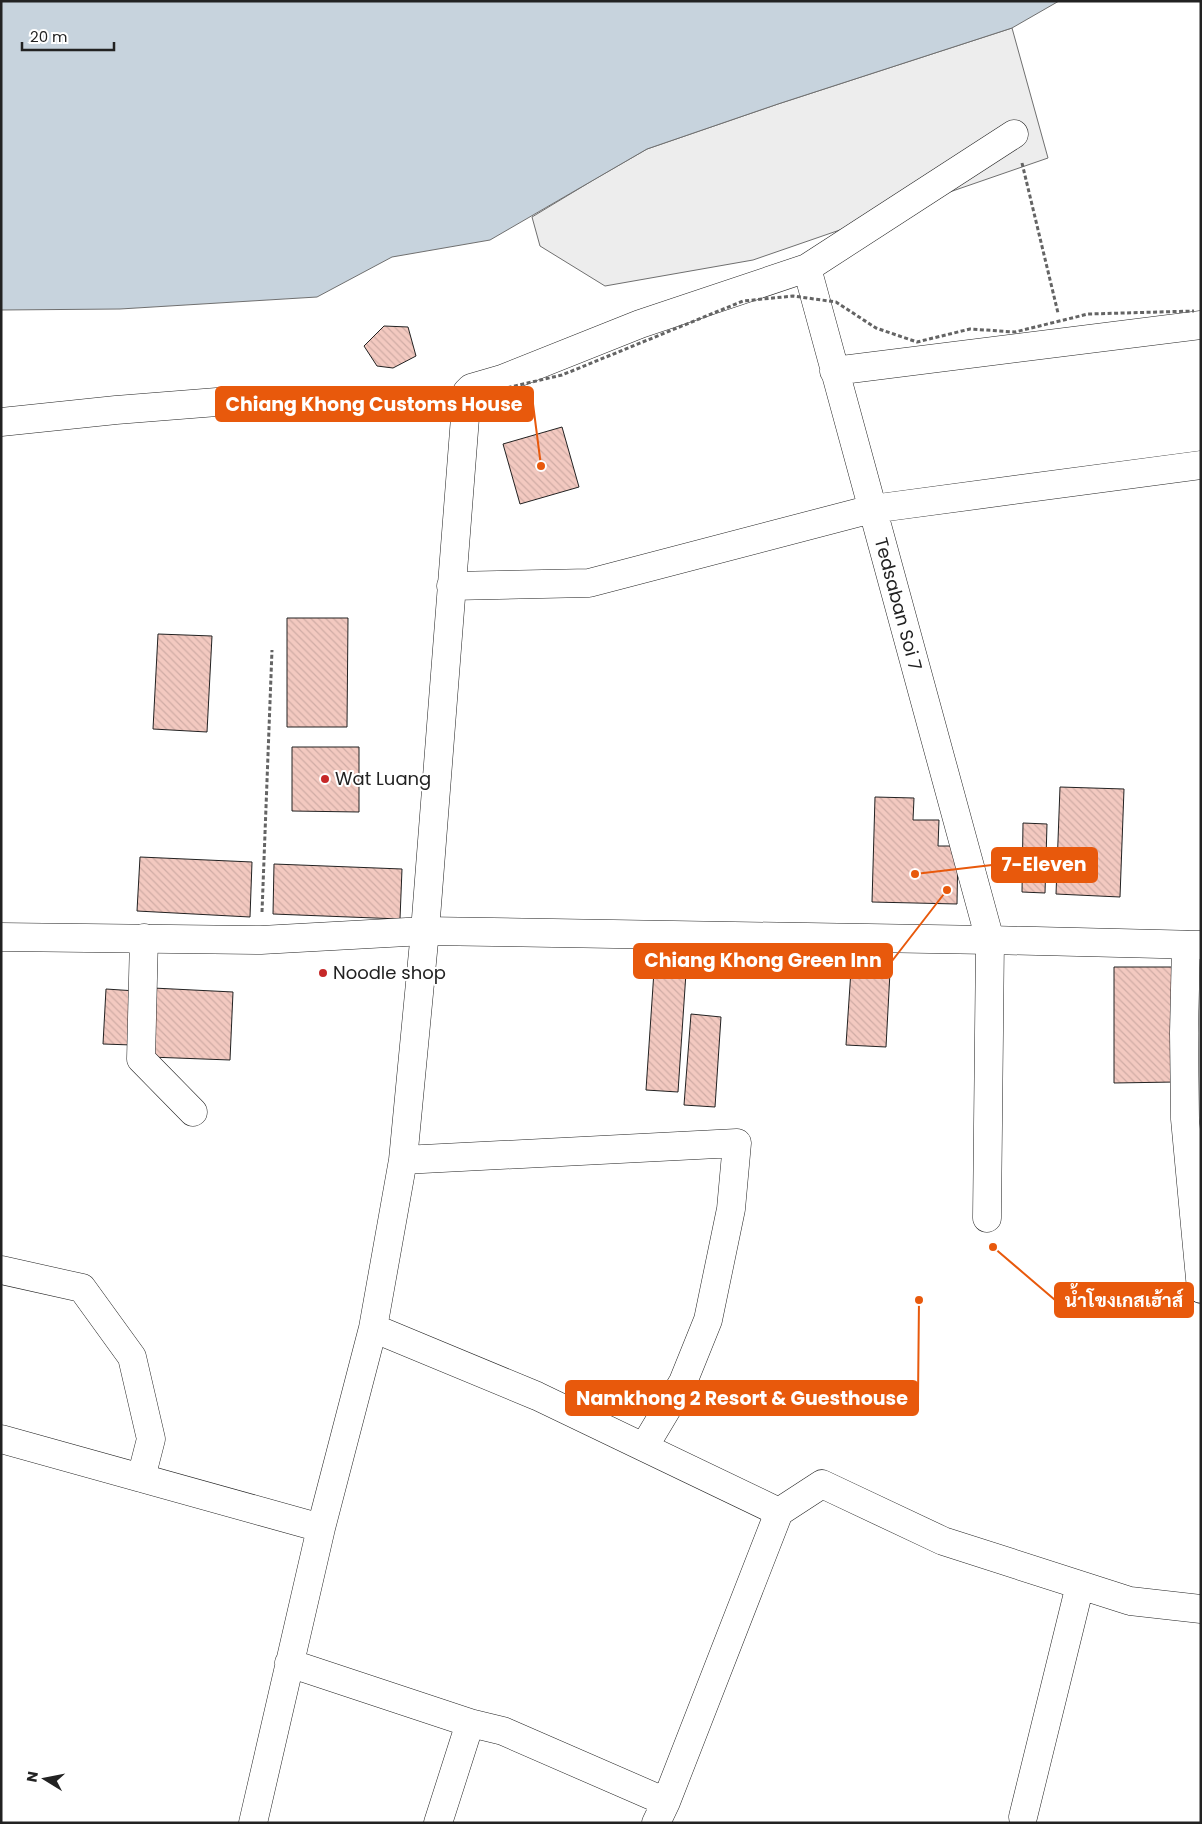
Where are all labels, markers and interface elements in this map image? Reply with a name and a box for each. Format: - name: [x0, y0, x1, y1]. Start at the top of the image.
- scale bar: [22, 20, 115, 52]
- text: 20 m: [30, 26, 68, 47]
- callout: Chiang Khong Customs House: [216, 387, 533, 421]
- text: Chiang Khong Customs House: [226, 391, 523, 418]
- street label: Tedsaban Soi 7: [869, 535, 928, 673]
- place label: Wat Luang: [335, 766, 431, 791]
- marker: Wat Luang: [319, 773, 331, 785]
- callout: 7-Eleven: [992, 848, 1097, 882]
- text: 7-Eleven: [1001, 851, 1087, 878]
- callout: Chiang Khong Green Inn: [634, 944, 892, 978]
- text: Chiang Khong Green Inn: [644, 947, 882, 974]
- place label: Noodle shop: [333, 960, 446, 985]
- marker: Noodle shop: [317, 967, 329, 979]
- callout: น้ำโขงเกสเฮ้าส์: [1055, 1283, 1193, 1317]
- text: น้ำโขงเกสเฮ้าส์: [1065, 1283, 1184, 1314]
- callout: Namkhong 2 Resort & Guesthouse: [566, 1381, 918, 1415]
- text: Namkhong 2 Resort & Guesthouse: [576, 1385, 908, 1412]
- north arrow: [20, 1754, 70, 1804]
- text: N: [21, 1770, 43, 1784]

